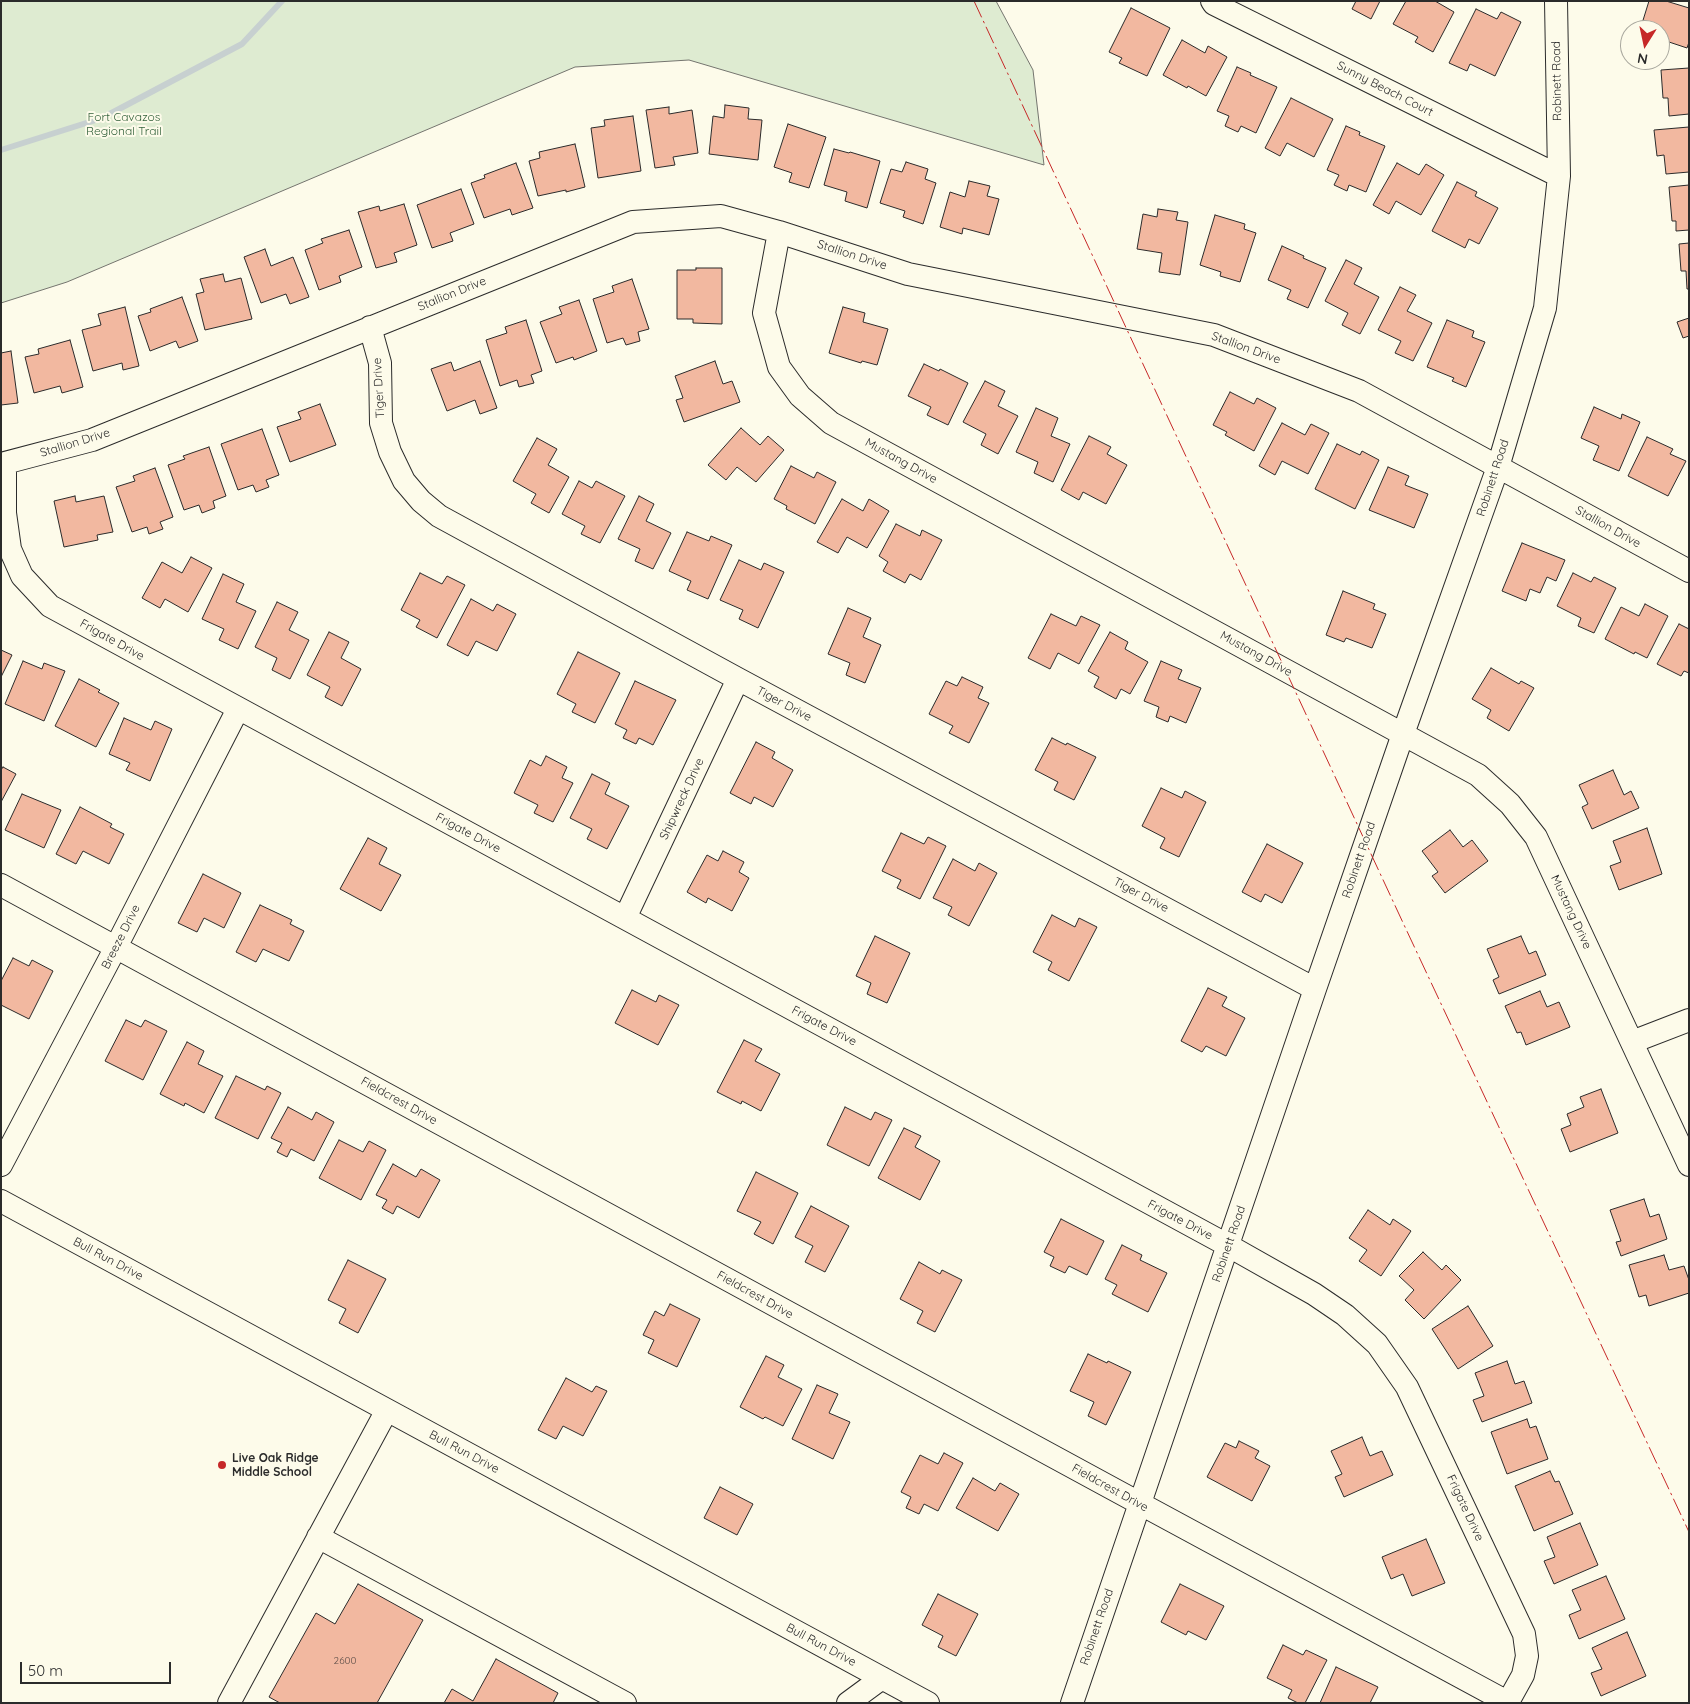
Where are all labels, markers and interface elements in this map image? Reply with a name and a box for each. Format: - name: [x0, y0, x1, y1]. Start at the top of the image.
- north arrow: [1620, 20, 1670, 70]
- street label: Robinett Road: [1549, 41, 1565, 121]
- text: N: [1636, 49, 1649, 69]
- street label: Sunny Beach Court: [1334, 58, 1436, 120]
- park label: Fort Cavazos Regional Trail: [86, 110, 162, 138]
- street label: Stallion Drive: [815, 237, 889, 273]
- street label: Stallion Drive: [416, 274, 488, 314]
- street label: Stallion Drive: [1209, 329, 1283, 367]
- street label: Tiger Drive: [370, 357, 388, 419]
- street label: Stallion Drive: [38, 426, 112, 460]
- street label: Mustang Drive: [862, 435, 940, 487]
- street label: Robinett Road: [1474, 438, 1512, 518]
- street label: Stallion Drive: [1573, 503, 1643, 551]
- street label: Frigate Drive: [77, 616, 147, 664]
- street label: Mustang Drive: [1217, 628, 1295, 680]
- street label: Tiger Drive: [754, 683, 814, 725]
- street label: Shipwreck Drive: [657, 756, 707, 842]
- street label: Frigate Drive: [433, 810, 503, 856]
- street label: Robinett Road: [1339, 820, 1379, 900]
- street label: Mustang Drive: [1548, 873, 1594, 951]
- street label: Tiger Drive: [1111, 874, 1171, 916]
- street label: Breeze Drive: [99, 902, 143, 972]
- street label: Frigate Drive: [789, 1003, 859, 1049]
- street label: Fieldcrest Drive: [358, 1074, 440, 1128]
- street label: Frigate Drive: [1145, 1197, 1215, 1243]
- street label: Robinett Road: [1209, 1204, 1249, 1284]
- street label: Bull Run Drive: [71, 1235, 145, 1283]
- street label: Fieldcrest Drive: [714, 1268, 796, 1322]
- street label: Bull Run Drive: [427, 1428, 501, 1476]
- place label: Live Oak Ridge Middle School: [232, 1451, 319, 1479]
- marker: Live Oak Ridge Middle School: [216, 1459, 228, 1471]
- street label: Fieldcrest Drive: [1069, 1461, 1151, 1515]
- street label: Frigate Drive: [1443, 1473, 1487, 1543]
- street label: Robinett Road: [1077, 1587, 1117, 1667]
- street label: Bull Run Drive: [784, 1621, 858, 1669]
- scale bar: [22, 1652, 174, 1684]
- house number: 2600: [334, 1655, 356, 1667]
- text: 50 m: [28, 1661, 63, 1680]

